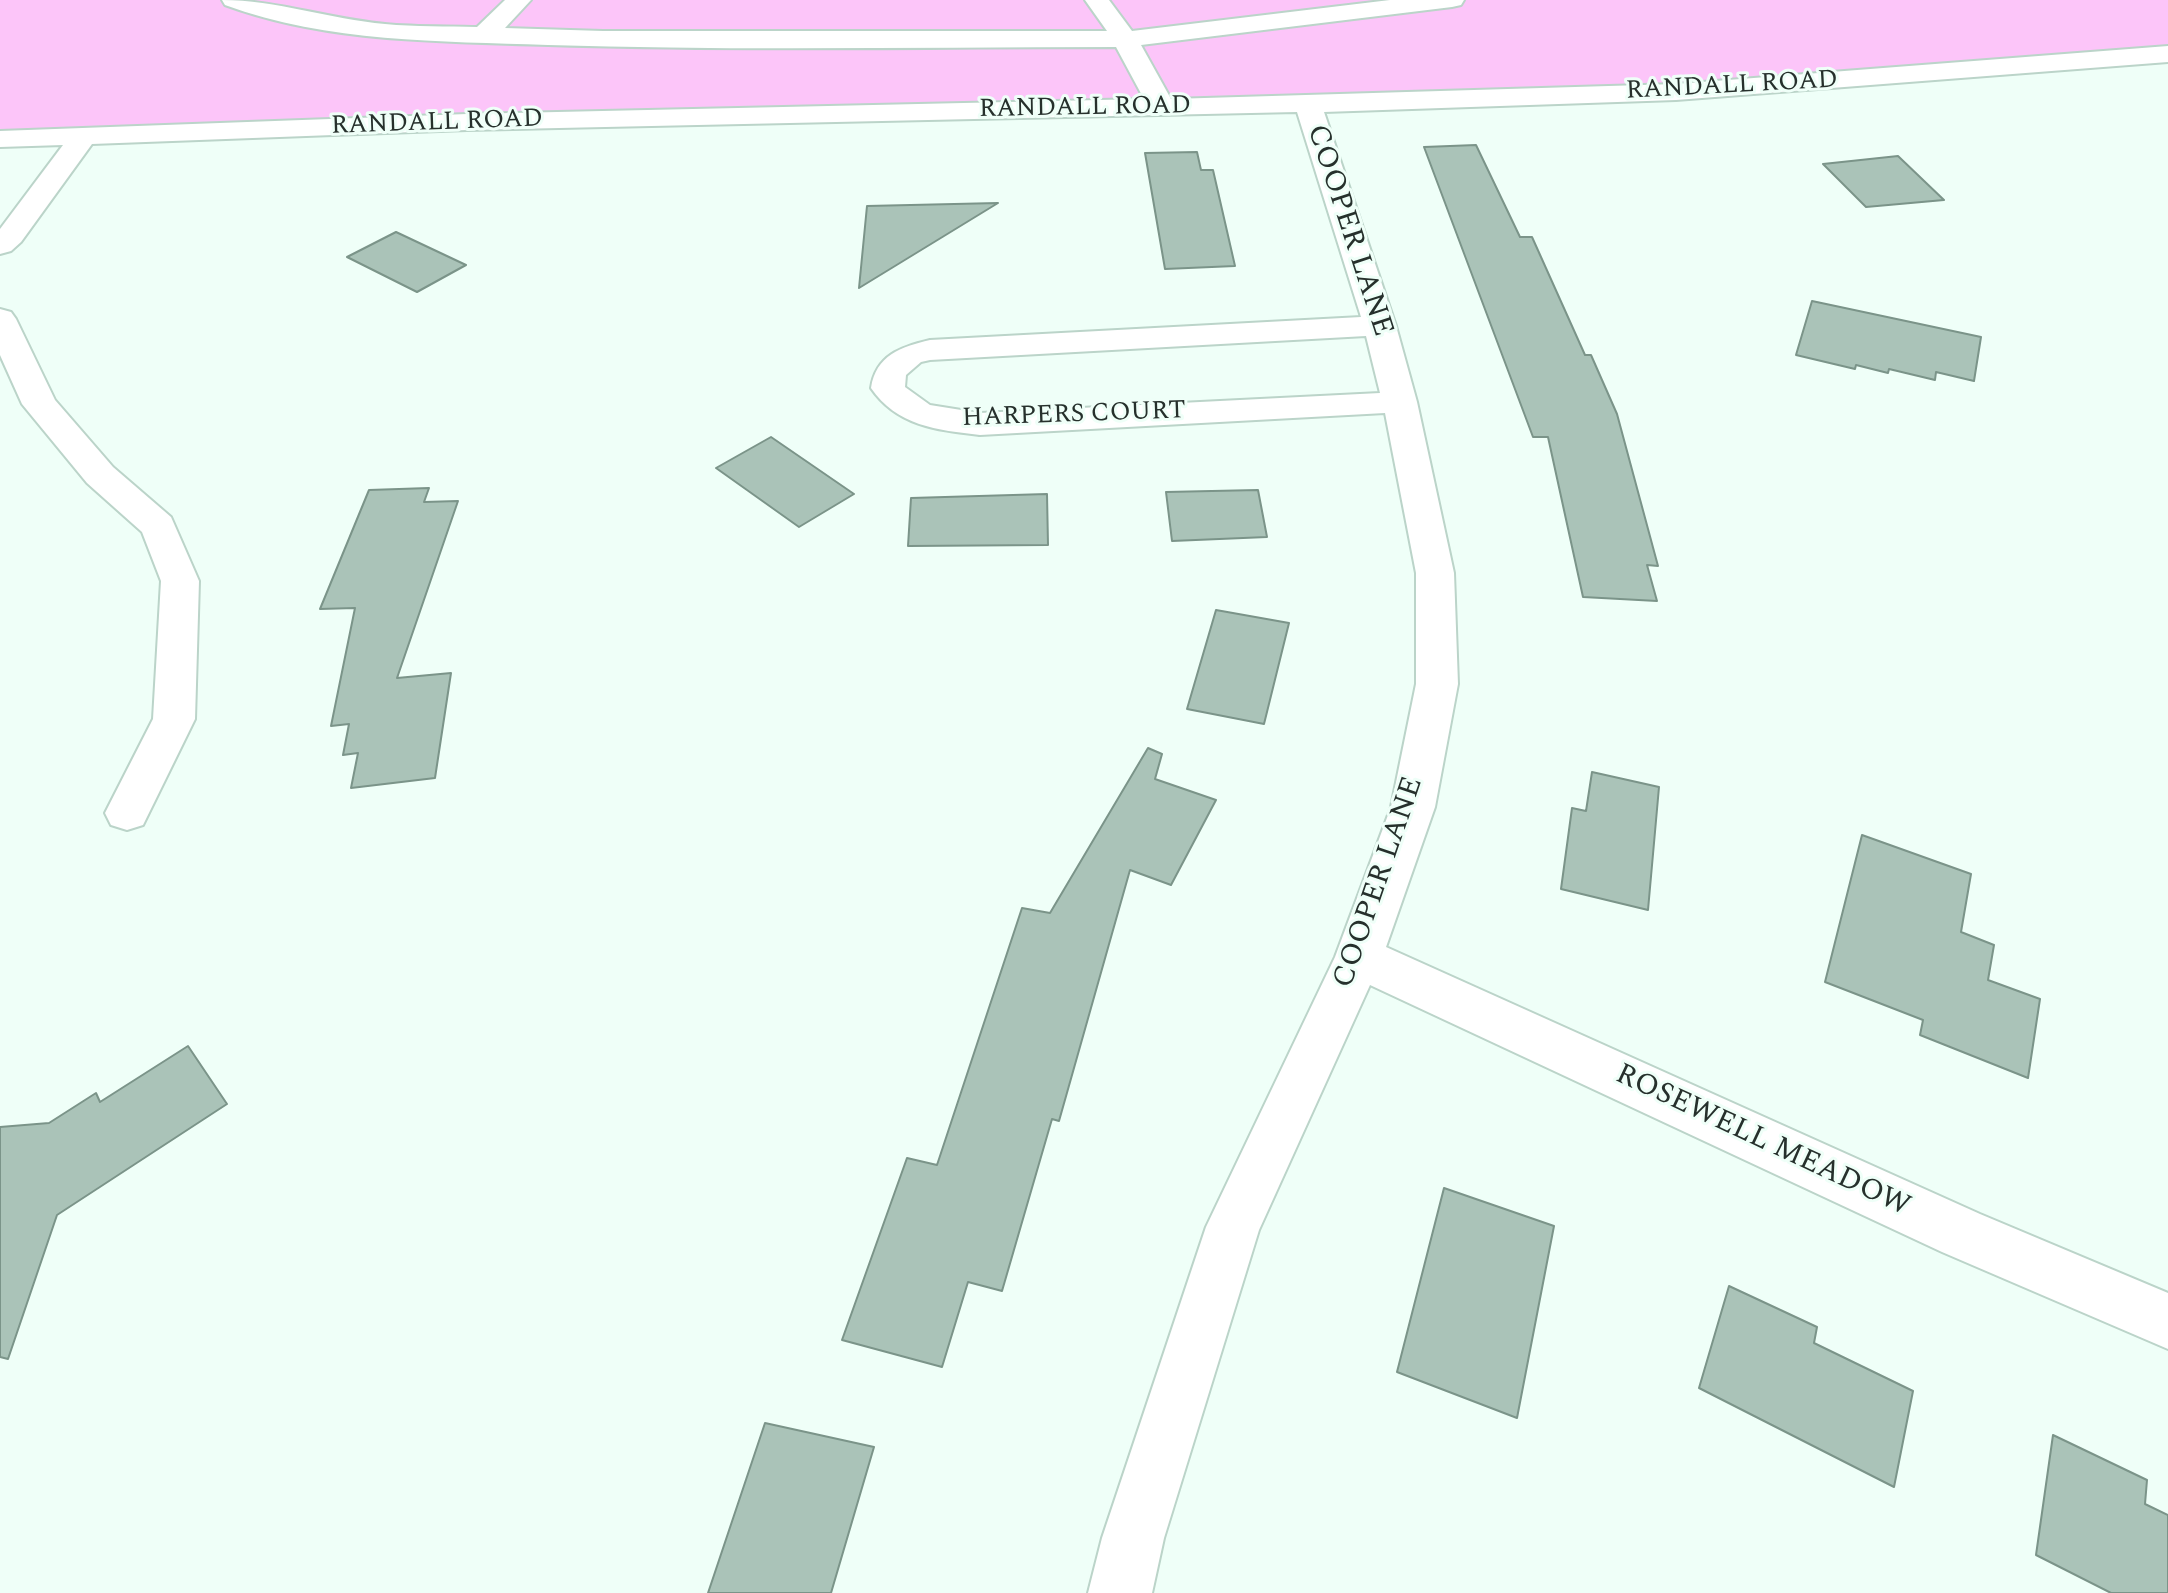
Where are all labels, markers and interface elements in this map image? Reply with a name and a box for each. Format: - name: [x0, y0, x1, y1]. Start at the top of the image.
- street label: RANDALL ROAD: [1625, 66, 1839, 108]
- street label: RANDALL ROAD: [979, 92, 1191, 126]
- street label: RANDALL ROAD: [330, 105, 544, 143]
- street label: COOPER LANE: [1297, 121, 1399, 341]
- street label: HARPERS COURT: [962, 397, 1186, 435]
- street label: COOPER LANE: [1327, 773, 1433, 993]
- street label: ROSEWELL MEADOW: [1609, 1058, 1915, 1226]

